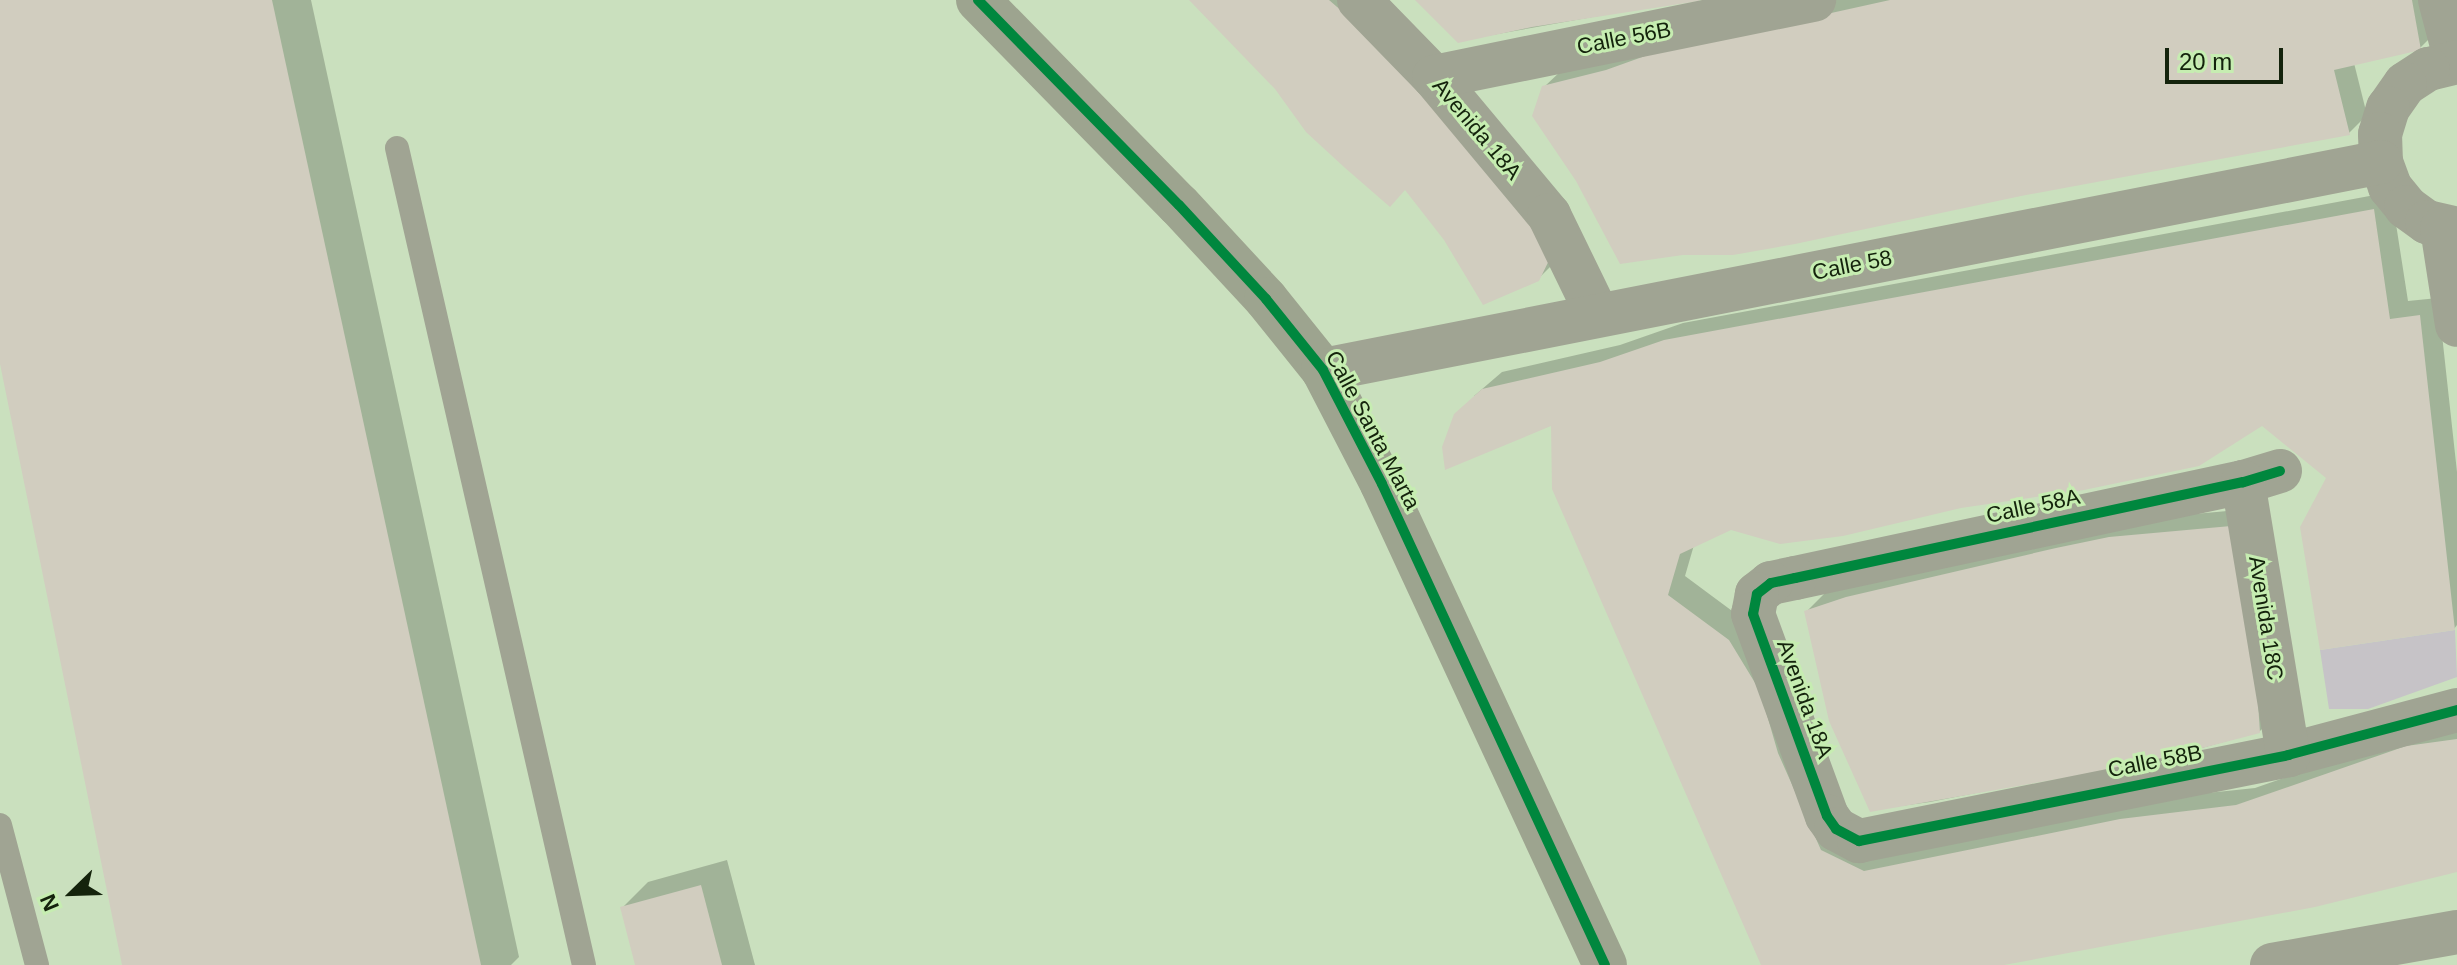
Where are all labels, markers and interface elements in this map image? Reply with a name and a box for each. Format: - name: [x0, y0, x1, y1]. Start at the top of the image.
- street label: Calle 56B: [1575, 16, 1673, 60]
- scale bar: [2169, 32, 2287, 82]
- text: 20 m: [2179, 48, 2232, 75]
- street label: Avenida 18A: [1427, 73, 1527, 185]
- street label: Calle 58: [1810, 244, 1894, 286]
- street label: Calle Santa Marta: [1320, 346, 1426, 514]
- street label: Calle 58A: [1984, 483, 2082, 529]
- street label: Avenida 18C: [2243, 554, 2289, 682]
- street label: Avenida 18A: [1771, 636, 1839, 762]
- street label: Calle 58B: [2106, 739, 2204, 783]
- north arrow: [32, 853, 112, 933]
- text: N: [35, 890, 64, 915]

